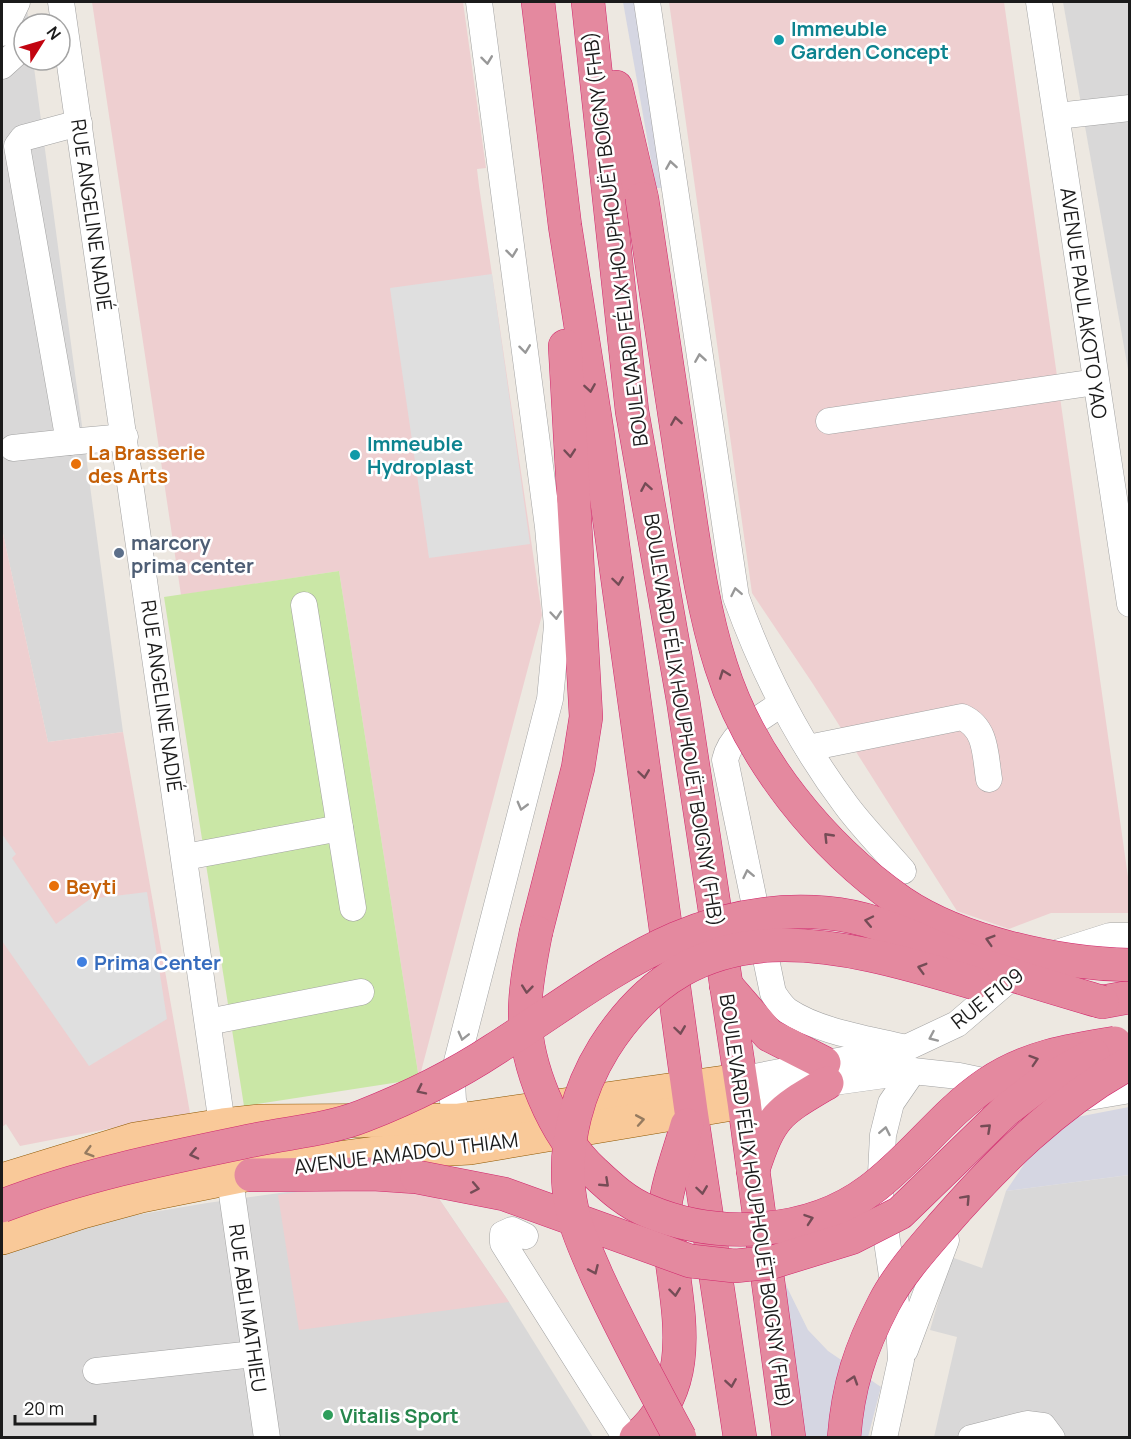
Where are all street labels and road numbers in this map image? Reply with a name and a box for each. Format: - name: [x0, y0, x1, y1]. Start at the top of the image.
- street label: BOULEVARD FÉLIX HOUPHOUËT BOIGNY (FHB): [576, 30, 654, 448]
- street label: RUE ANGELINE NADIÉ: [65, 117, 119, 313]
- street label: AVENUE PAUL AKOTO YAO: [1054, 186, 1114, 420]
- street label: BOULEVARD FÉLIX HOUPHOUËT BOIGNY (FHB): [638, 511, 730, 929]
- street label: RUE ANGELINE NADIÉ: [135, 598, 189, 794]
- street label: RUE F109: [945, 961, 1029, 1035]
- street label: BOULEVARD FÉLIX HOUPHOUËT BOIGNY (FHB): [714, 992, 798, 1410]
- street label: AVENUE AMADOU THIAM: [292, 1126, 520, 1180]
- street label: RUE ABLI MATHIEU: [223, 1222, 273, 1394]

